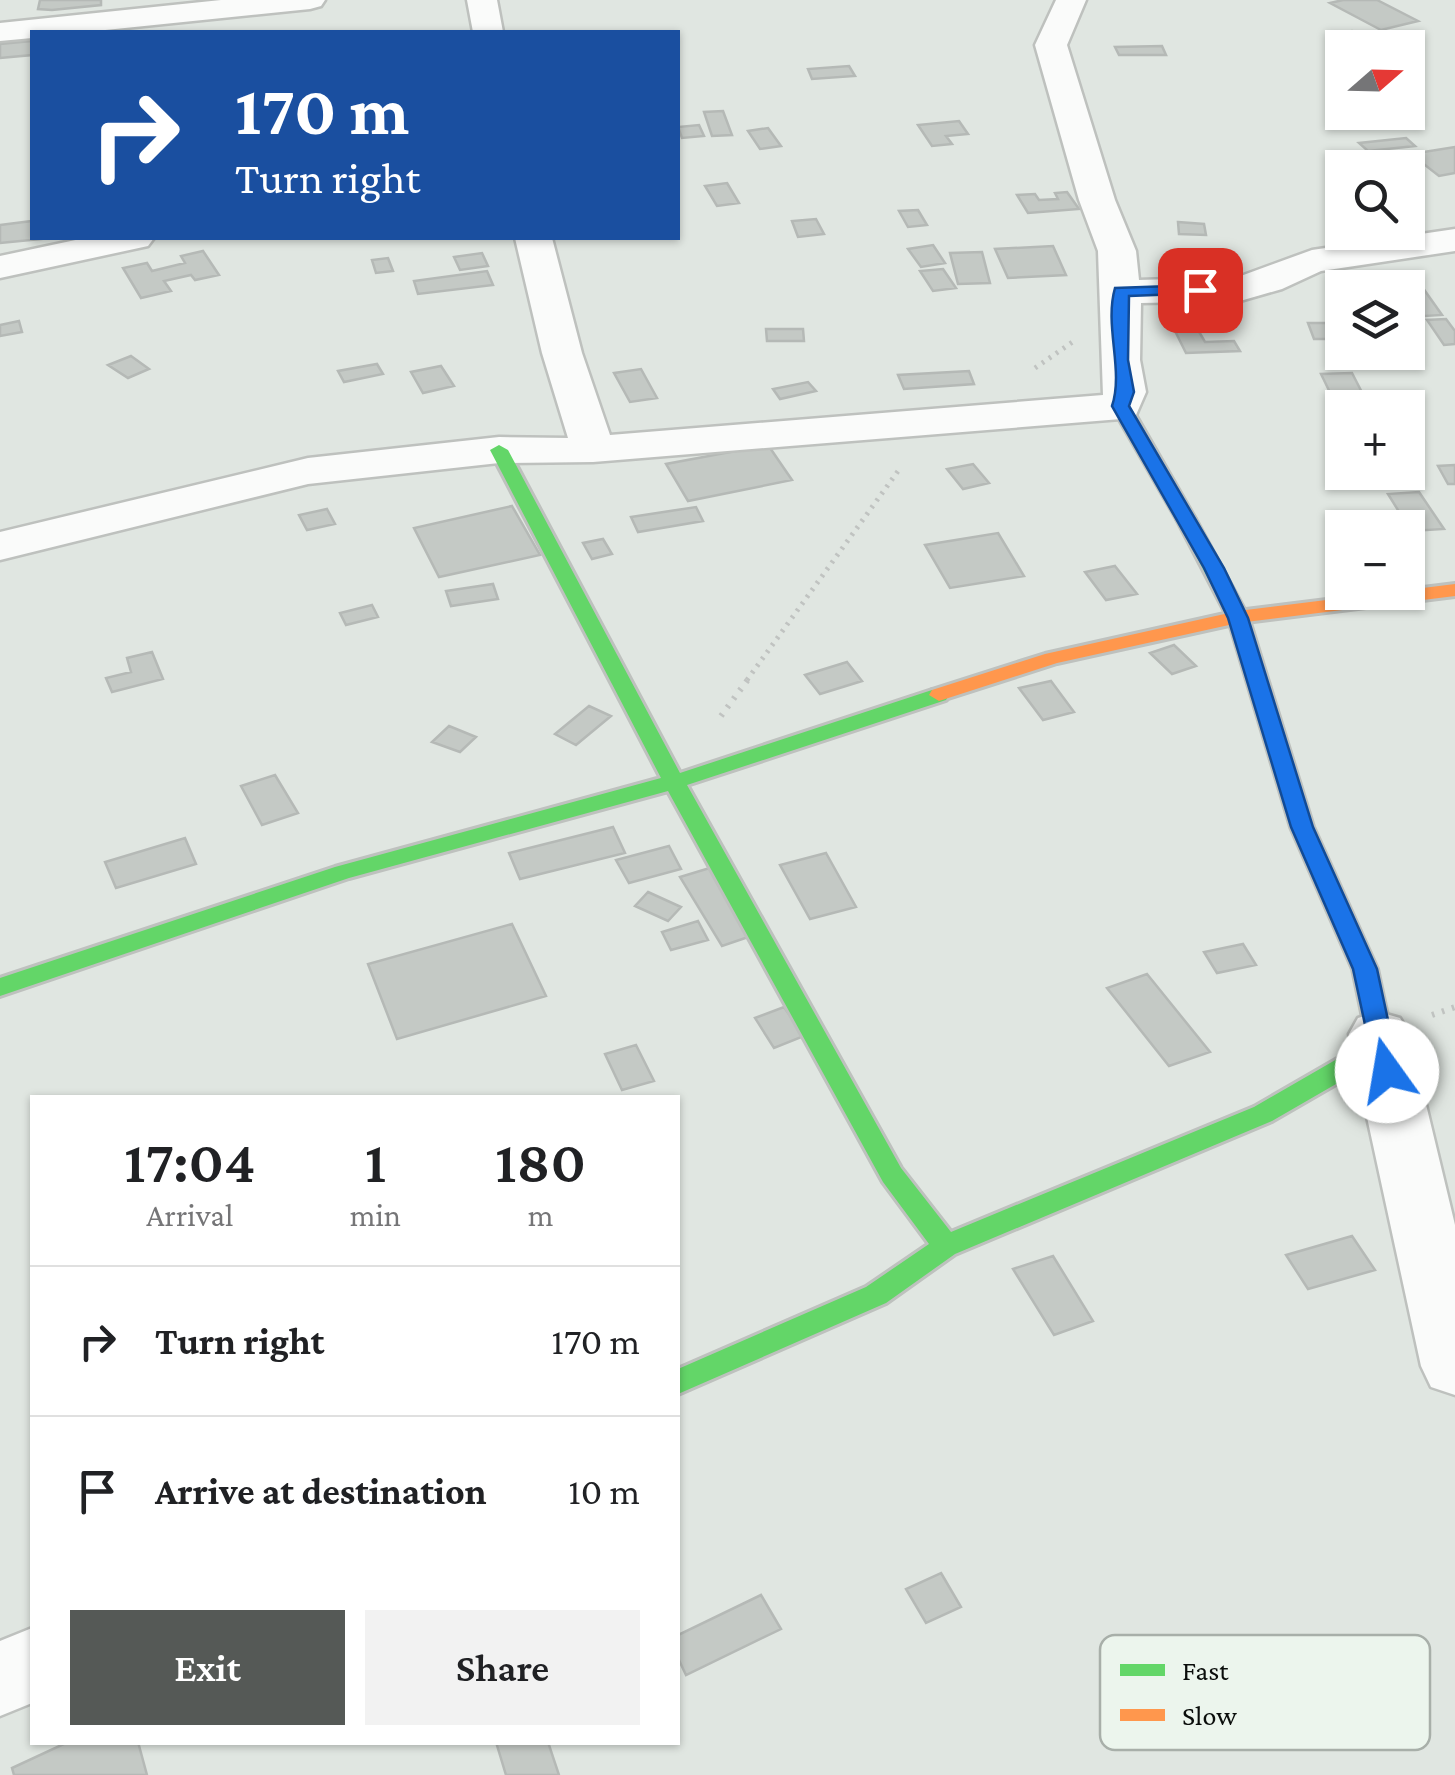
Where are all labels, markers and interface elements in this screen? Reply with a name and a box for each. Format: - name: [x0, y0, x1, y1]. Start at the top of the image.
- north arrow: [1325, 30, 1425, 130]
- map controls: [1325, 30, 1425, 610]
- icon: right: [70, 70, 200, 200]
- text: 170 m: [235, 71, 409, 149]
- button: search: [1325, 150, 1425, 250]
- text: Turn right: [235, 153, 420, 203]
- pin: [1158, 248, 1243, 333]
- icon: arrive: [1173, 263, 1228, 318]
- button: layers: [1325, 270, 1425, 370]
- button: +: [1325, 390, 1425, 490]
- button: −: [1325, 510, 1425, 610]
- position arrow: [1335, 1019, 1439, 1123]
- text: 17:04: [124, 1128, 256, 1195]
- text: 1: [365, 1128, 386, 1195]
- text: 180: [495, 1128, 586, 1195]
- text: Arrival: [146, 1197, 233, 1233]
- text: min: [350, 1197, 401, 1233]
- text: m: [528, 1197, 553, 1233]
- icon: right: [70, 1314, 125, 1369]
- text: Turn right: [155, 1320, 324, 1362]
- text: 170 m: [551, 1320, 640, 1362]
- icon: arrive: [70, 1464, 125, 1519]
- text: Arrive at destination: [155, 1470, 487, 1512]
- text: 10 m: [568, 1470, 640, 1512]
- button: Exit: [70, 1610, 345, 1725]
- button: Share: [365, 1610, 640, 1725]
- legend: [1100, 1635, 1430, 1750]
- text: Fast: [1182, 1655, 1229, 1686]
- text: Slow: [1182, 1700, 1237, 1731]

